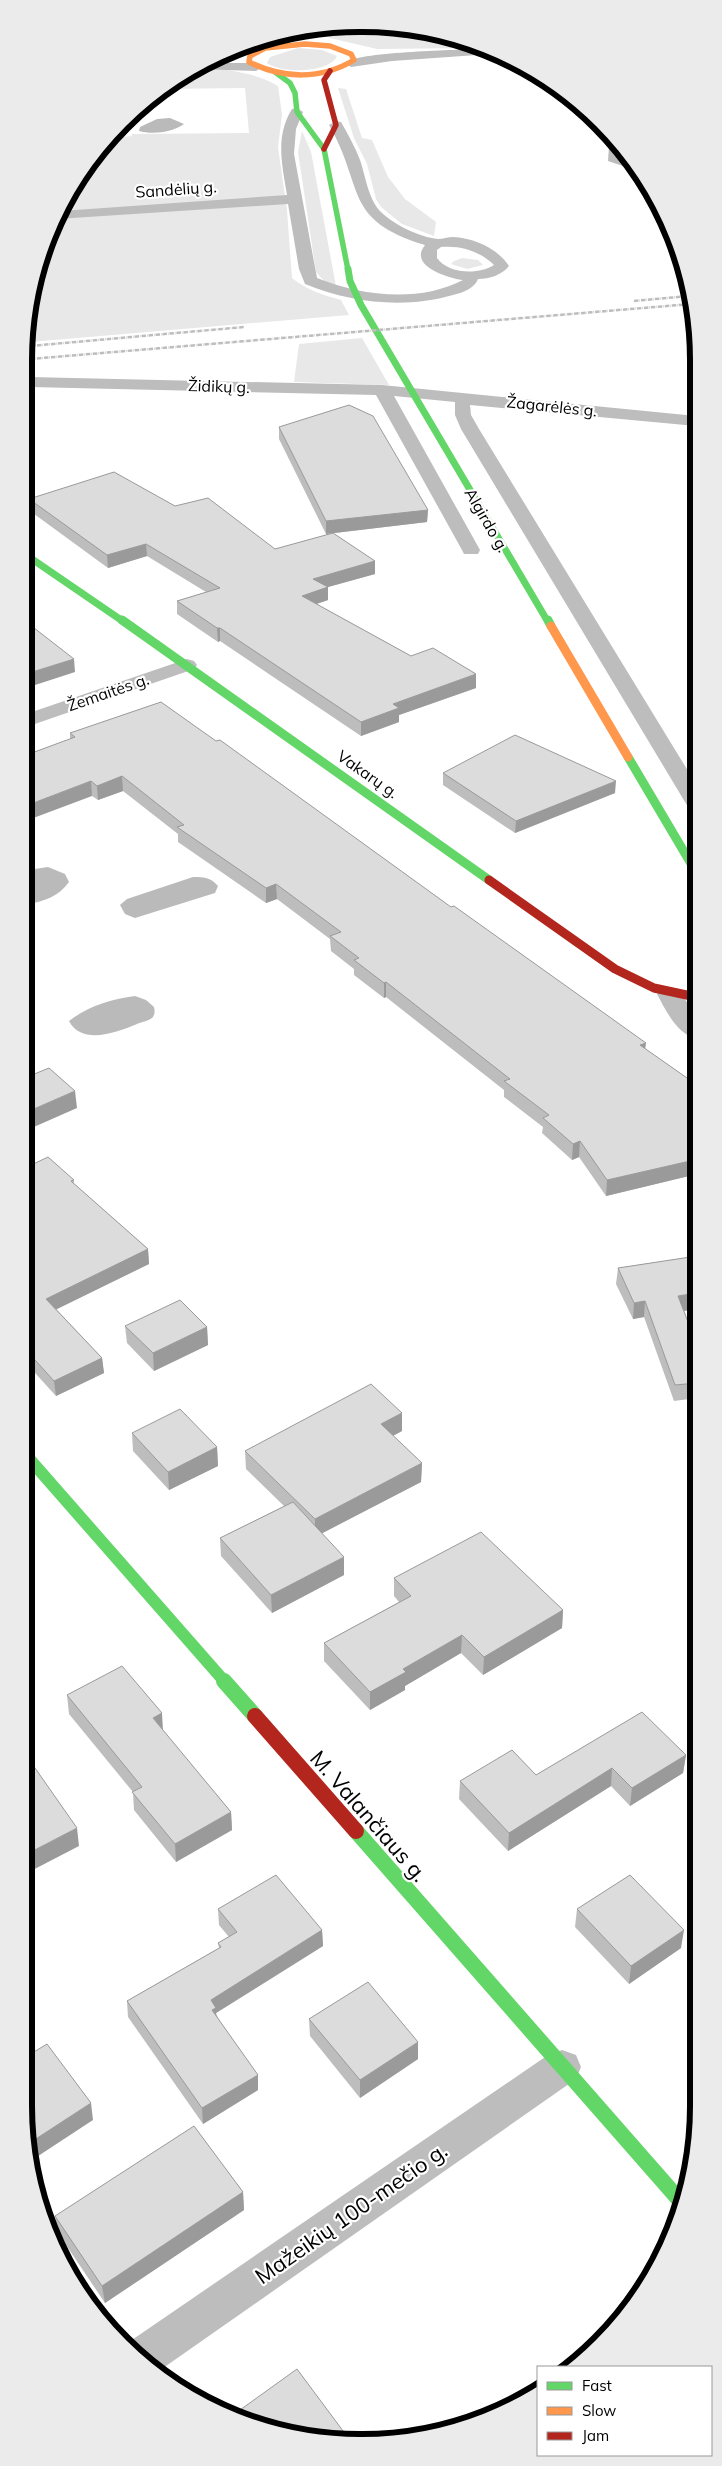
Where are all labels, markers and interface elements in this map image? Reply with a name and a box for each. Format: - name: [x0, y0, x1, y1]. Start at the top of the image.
- street label: Sandėlių g.: [135, 176, 217, 202]
- street label: Židikų g.: [188, 375, 250, 397]
- street label: Žagarėlės g.: [506, 391, 598, 421]
- street label: Algirdo g.: [461, 484, 513, 556]
- street label: Žemaitės g.: [65, 669, 151, 715]
- street label: Vakarų g.: [334, 746, 402, 802]
- street label: M. Valančiaus g.: [304, 1744, 434, 1888]
- street label: Mažeikių 100-mečio g.: [249, 2136, 453, 2290]
- legend: [537, 2366, 712, 2456]
- text: Fast: [582, 2376, 612, 2395]
- text: Slow: [582, 2401, 616, 2420]
- text: Jam: [582, 2426, 609, 2445]

